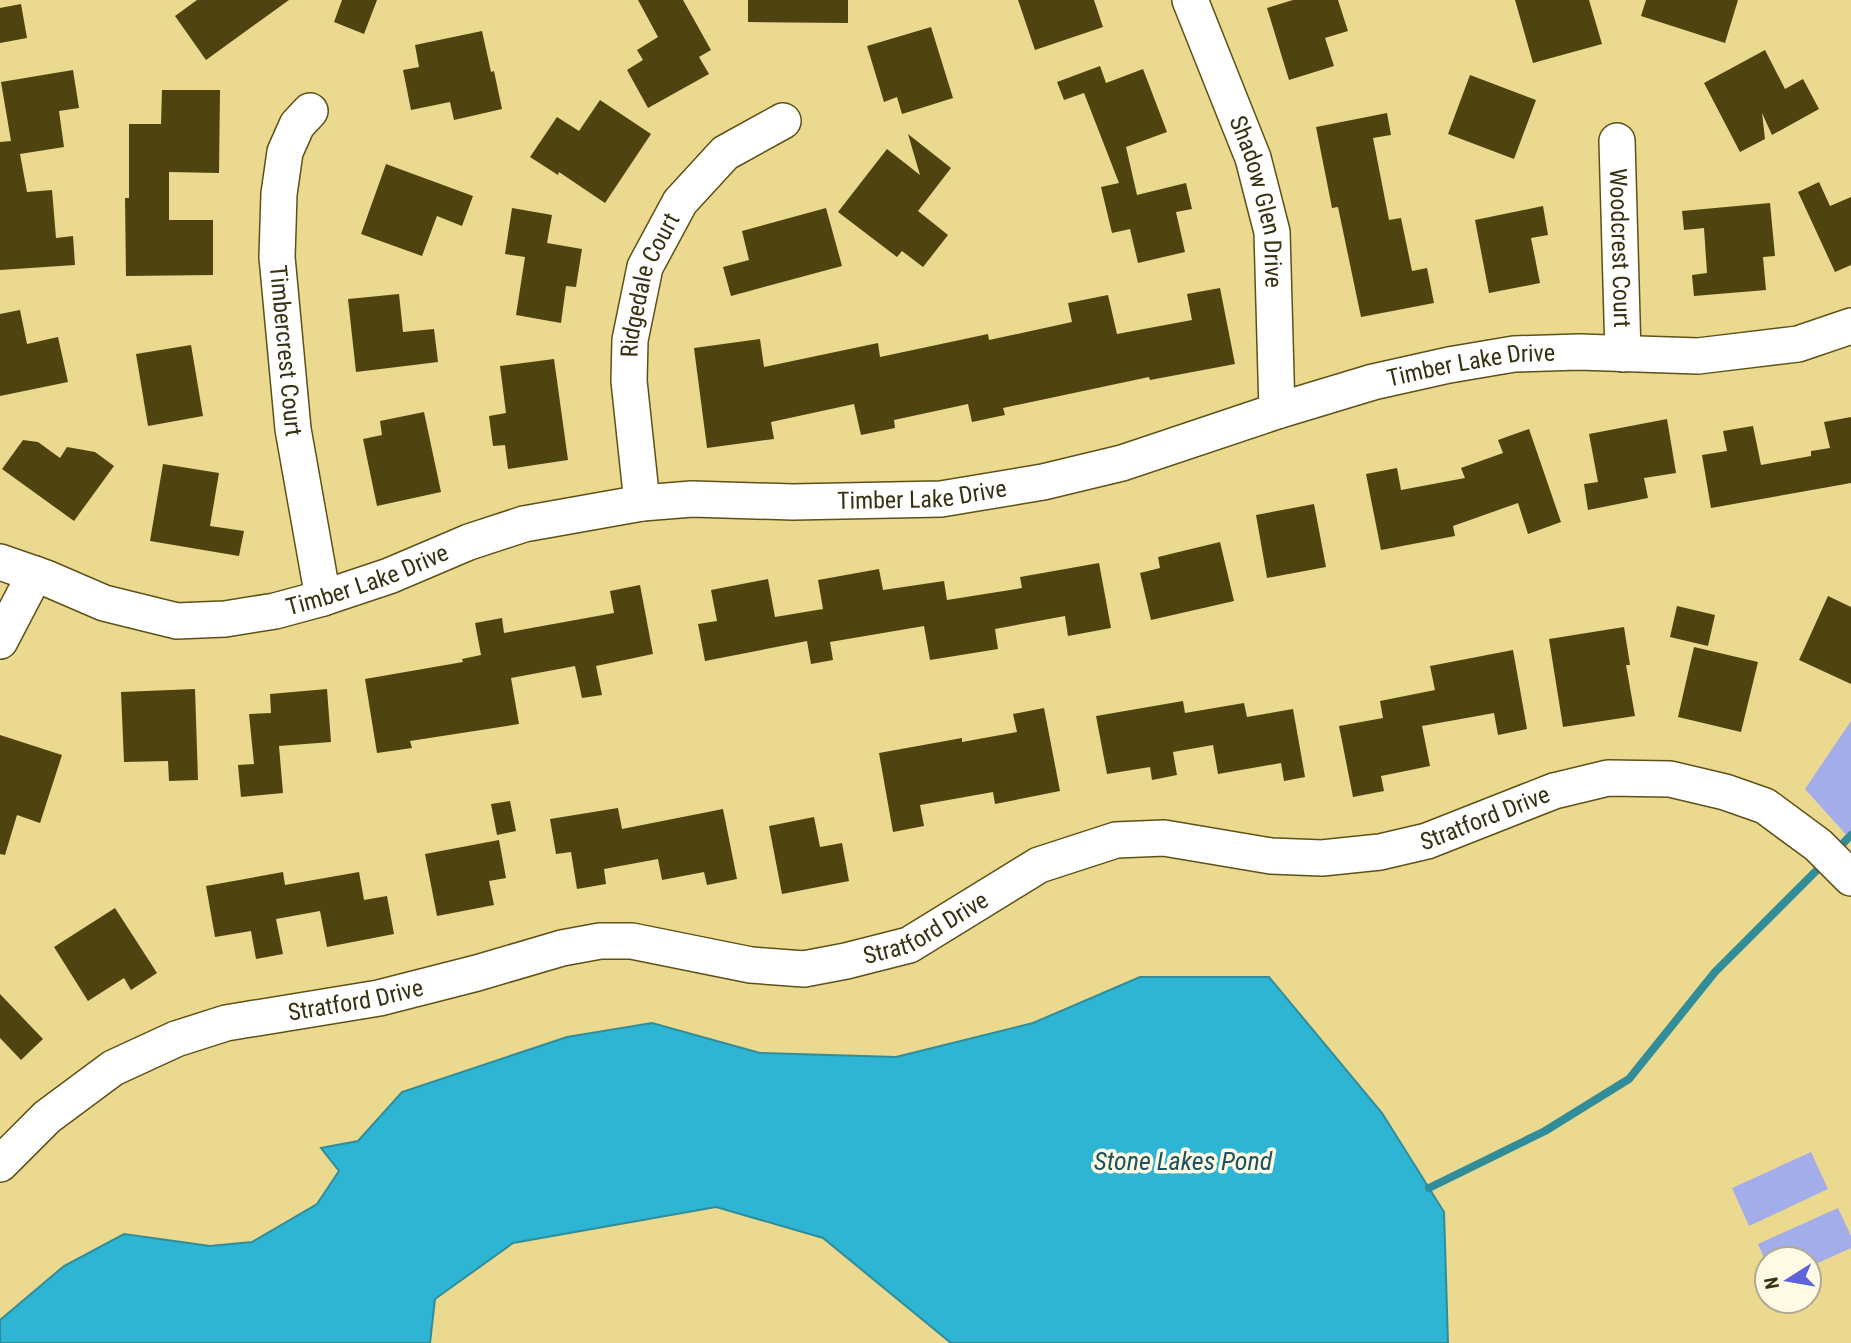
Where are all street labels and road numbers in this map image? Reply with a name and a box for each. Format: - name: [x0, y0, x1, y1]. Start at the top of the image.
- street label: Shadow Glen Drive: [1224, 112, 1288, 288]
- street label: Woodcrest Court: [1604, 168, 1636, 328]
- street label: Ridgedale Court: [616, 208, 685, 358]
- street label: Timbercrest Court: [264, 264, 308, 438]
- street label: Timber Lake Drive: [1384, 339, 1555, 392]
- street label: Timber Lake Drive: [837, 474, 1009, 515]
- street label: Timber Lake Drive: [283, 538, 453, 621]
- street label: Stratford Drive: [1417, 780, 1554, 856]
- street label: Stratford Drive: [860, 886, 993, 970]
- street label: Stratford Drive: [286, 973, 426, 1027]

